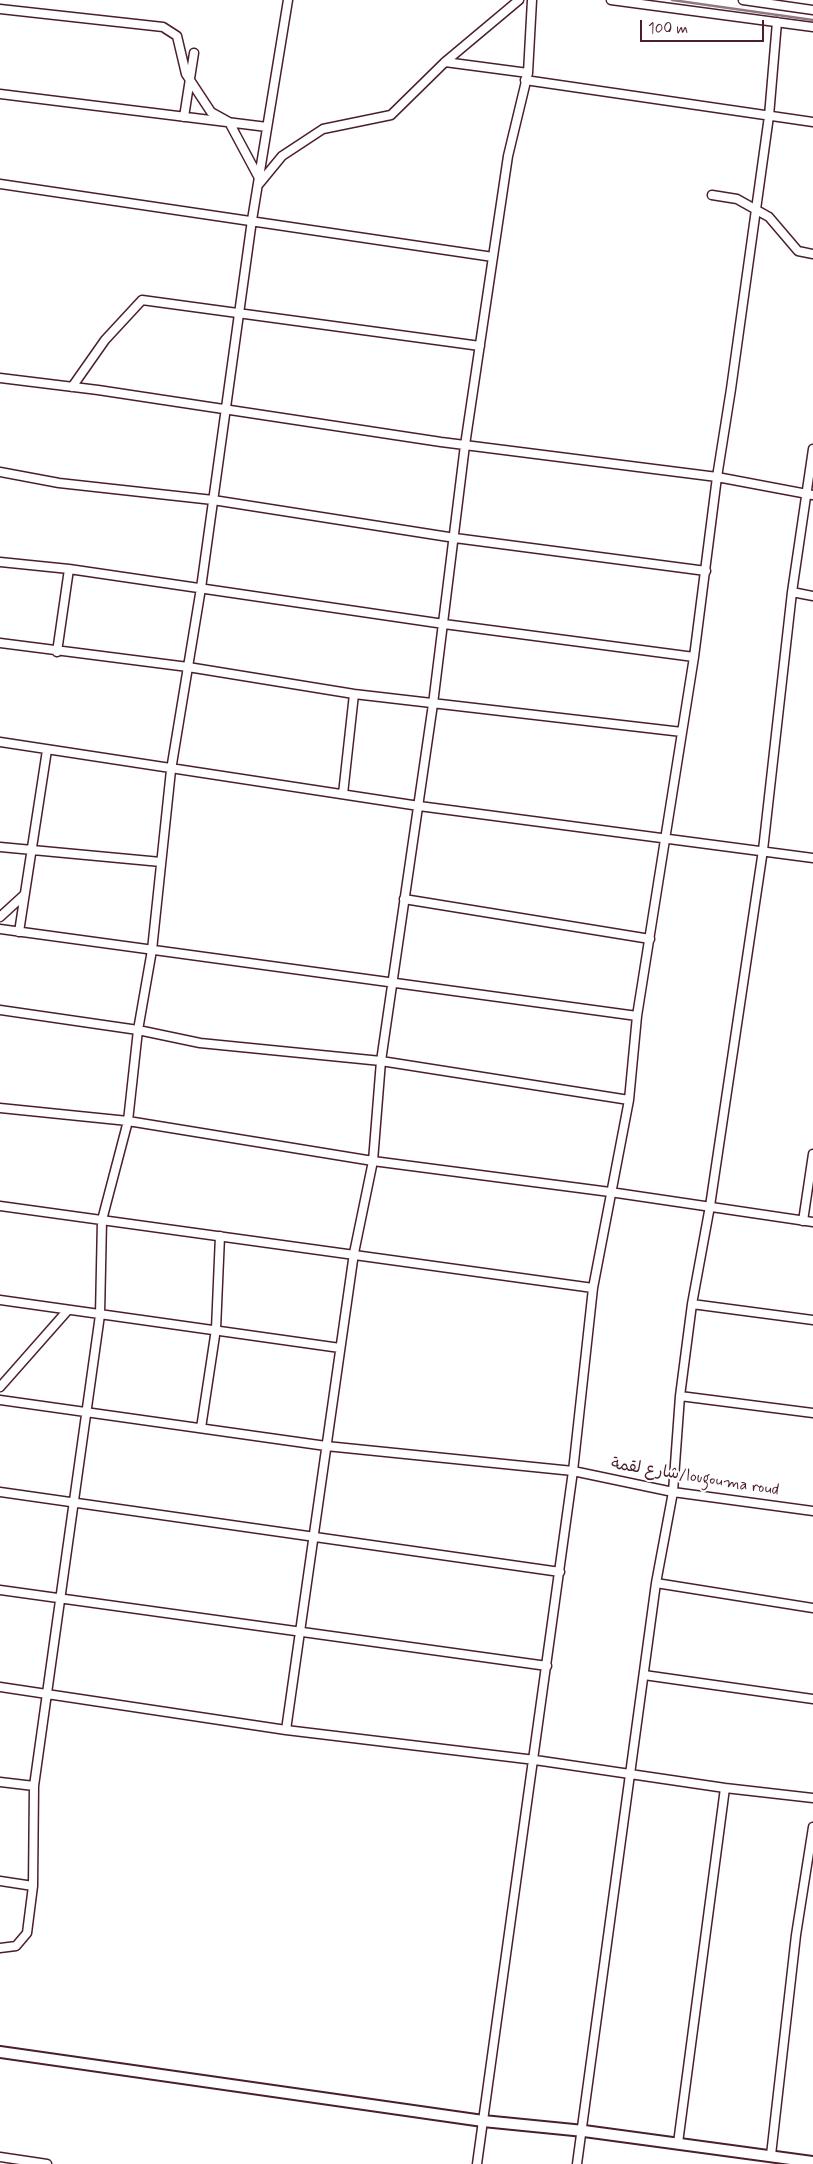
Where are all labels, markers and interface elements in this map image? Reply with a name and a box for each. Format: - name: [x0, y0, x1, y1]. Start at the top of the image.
- scale bar: [643, 10, 767, 42]
- text: 100 m: [648, 19, 688, 39]
- street label: شارع لقمة/lougouma roud: [610, 1455, 780, 1501]

